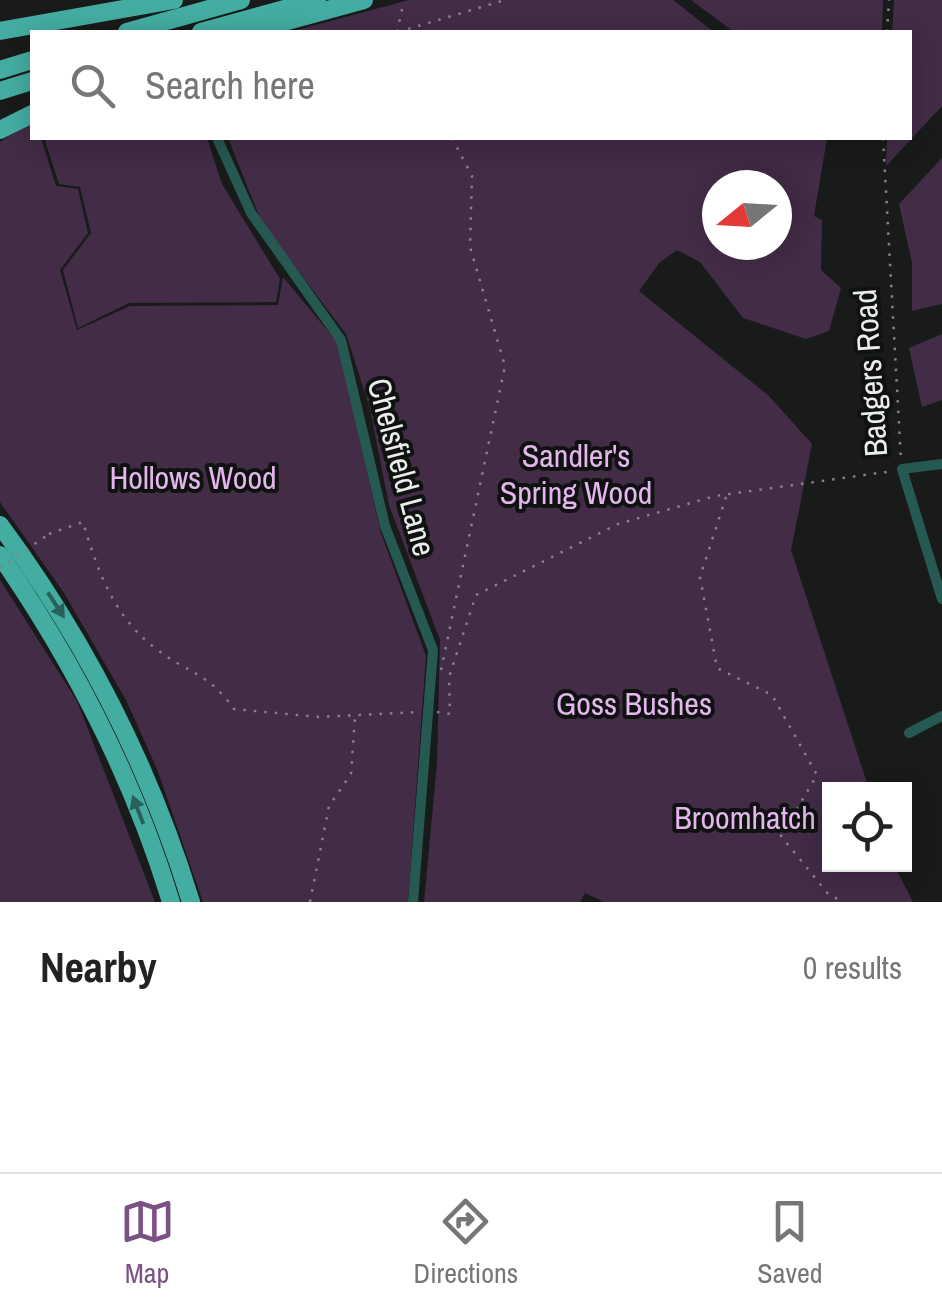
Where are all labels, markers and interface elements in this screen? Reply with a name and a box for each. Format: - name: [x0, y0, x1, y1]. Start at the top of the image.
- search box: [30, 30, 912, 140]
- icon: search: [65, 58, 120, 113]
- text: Search here: [145, 60, 315, 111]
- north arrow: [702, 170, 792, 260]
- street label: Badgers Road: [843, 288, 897, 458]
- street label: Chelsfield Lane: [358, 373, 446, 561]
- park label: Sandler's Spring Wood: [500, 434, 652, 514]
- park label: Hollows Wood: [109, 456, 277, 499]
- one-way arrow: [46, 591, 64, 619]
- park label: Goss Bushes: [556, 682, 712, 725]
- map controls: [822, 782, 912, 872]
- button: locate: [822, 782, 912, 872]
- one-way arrow: [130, 795, 146, 825]
- park label: Broomhatch: [674, 796, 816, 839]
- text: Nearby: [40, 939, 157, 995]
- text: 0 results: [803, 946, 902, 989]
- tab: Map: [120, 1194, 175, 1292]
- tab: Directions: [414, 1194, 518, 1292]
- tab: Saved: [757, 1194, 822, 1292]

